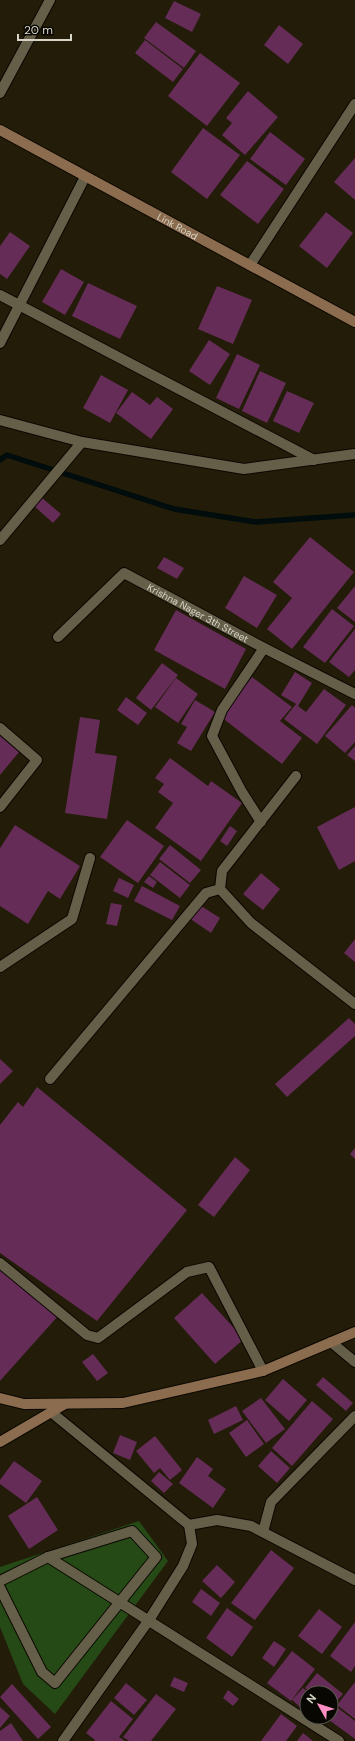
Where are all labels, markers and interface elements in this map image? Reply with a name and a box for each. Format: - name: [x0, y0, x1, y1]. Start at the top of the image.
- scale bar: [18, 16, 71, 42]
- text: 20 m: [24, 22, 53, 38]
- street label: Link Road: [155, 210, 200, 242]
- street label: Krishna Nager 3th Street: [145, 580, 251, 645]
- north arrow: [299, 1685, 339, 1725]
- text: N: [303, 1691, 319, 1706]

